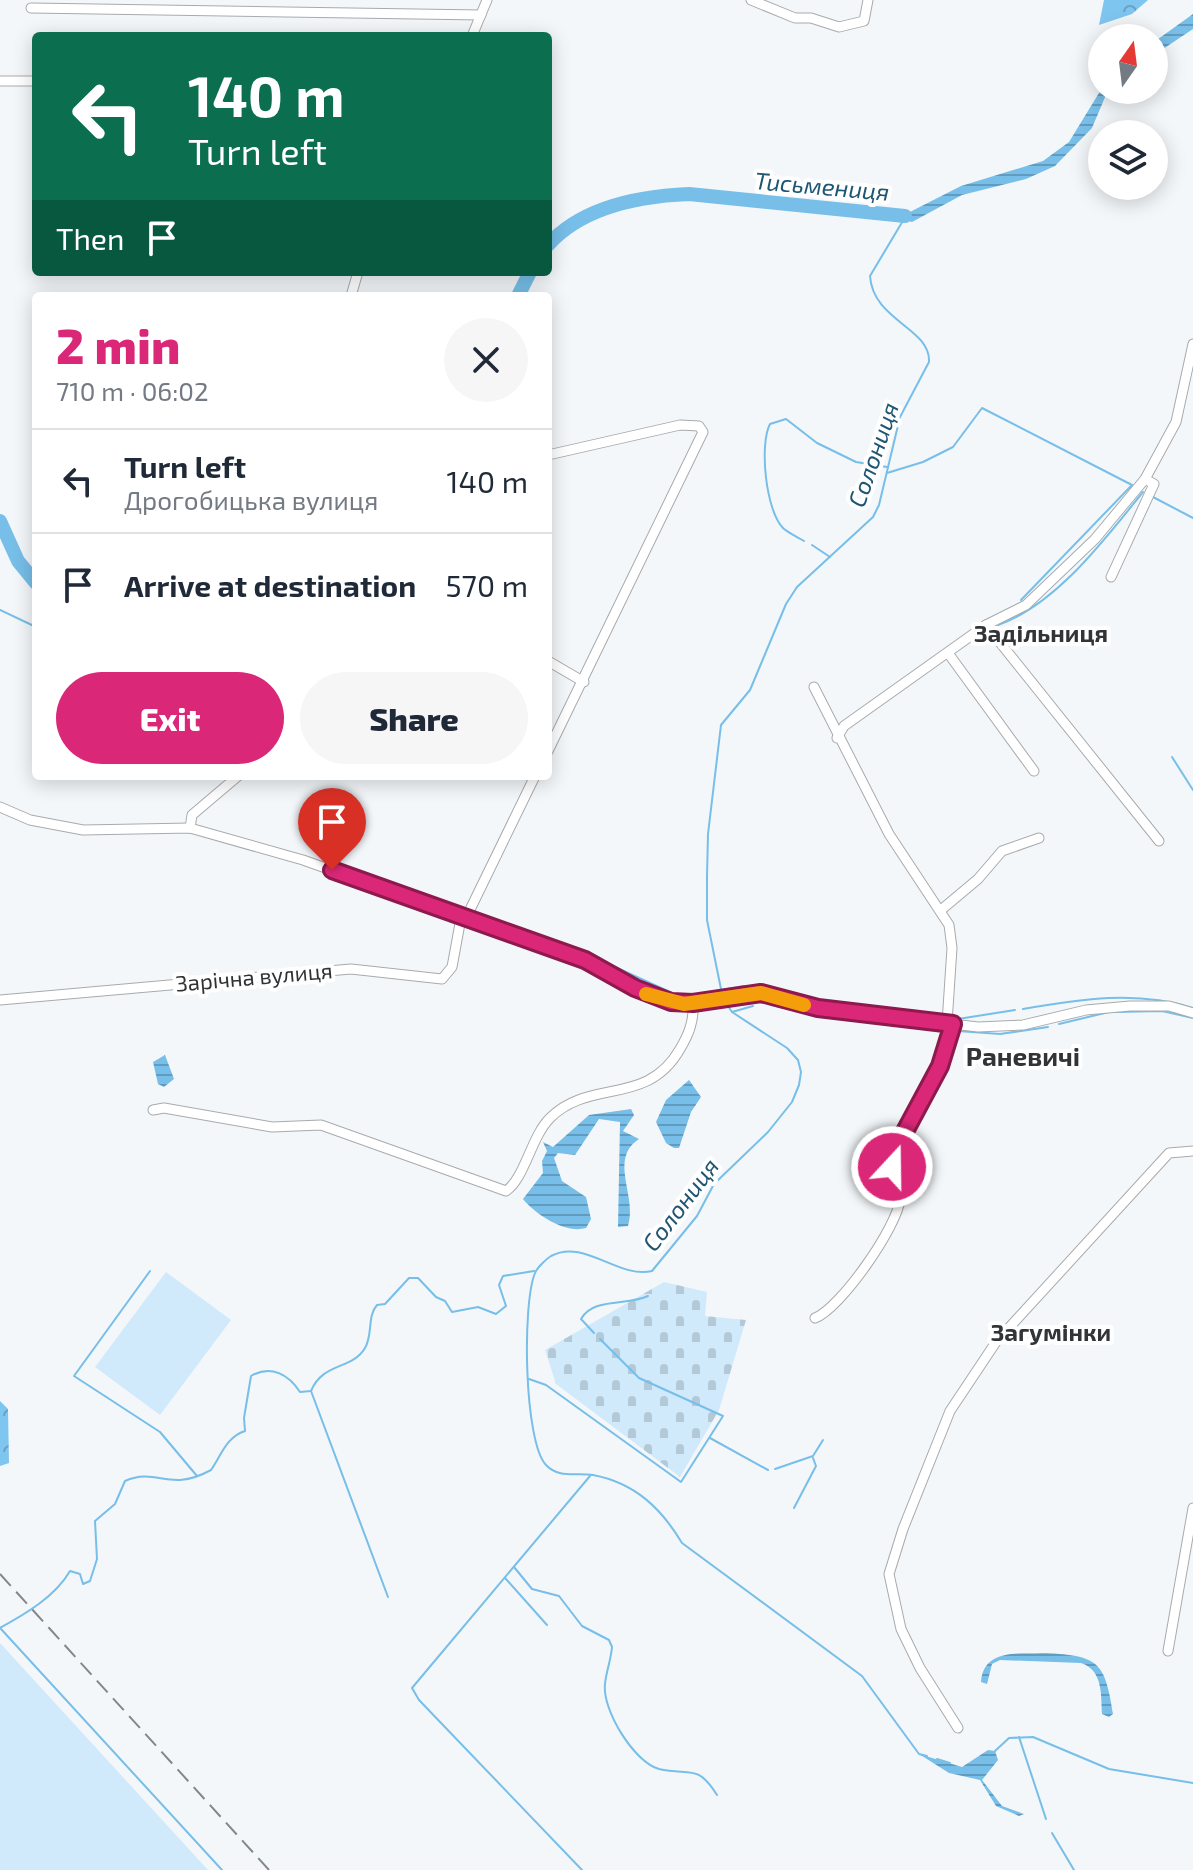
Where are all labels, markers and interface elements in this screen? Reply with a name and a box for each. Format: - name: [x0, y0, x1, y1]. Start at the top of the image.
- north arrow: [1088, 24, 1168, 104]
- map controls: [1088, 24, 1168, 200]
- text: 140 m: [188, 61, 345, 128]
- icon: left: [56, 64, 160, 168]
- button: layers: [1088, 120, 1168, 200]
- text: Turn left: [188, 129, 327, 172]
- water label: Тисьмениця: [754, 165, 891, 206]
- icon: arrive: [140, 216, 184, 260]
- text: Then: [56, 220, 124, 256]
- text: 2 min: [56, 316, 180, 374]
- button: close: [444, 318, 528, 402]
- text: 710 m · 06:02: [56, 375, 209, 406]
- water label: Солониця: [841, 398, 904, 511]
- text: Turn left: [124, 448, 246, 484]
- icon: left: [56, 459, 100, 503]
- text: 140 m: [447, 463, 528, 499]
- text: Дрогобицька вулиця: [124, 484, 378, 515]
- icon: arrive: [56, 563, 100, 607]
- text: Arrive at destination: [124, 567, 416, 603]
- text: 570 m: [446, 567, 528, 603]
- district label: Задільниця: [974, 618, 1108, 647]
- button: Exit: [56, 672, 284, 764]
- button: Share: [300, 672, 528, 764]
- pin: [298, 788, 366, 870]
- icon: arrive: [310, 800, 354, 844]
- street label: Зарічна вулиця: [174, 956, 334, 997]
- district label: Раневичі: [966, 1040, 1080, 1071]
- position arrow: [850, 1125, 934, 1209]
- water label: Солониця: [635, 1152, 724, 1256]
- district label: Загумінки: [991, 1317, 1111, 1346]

